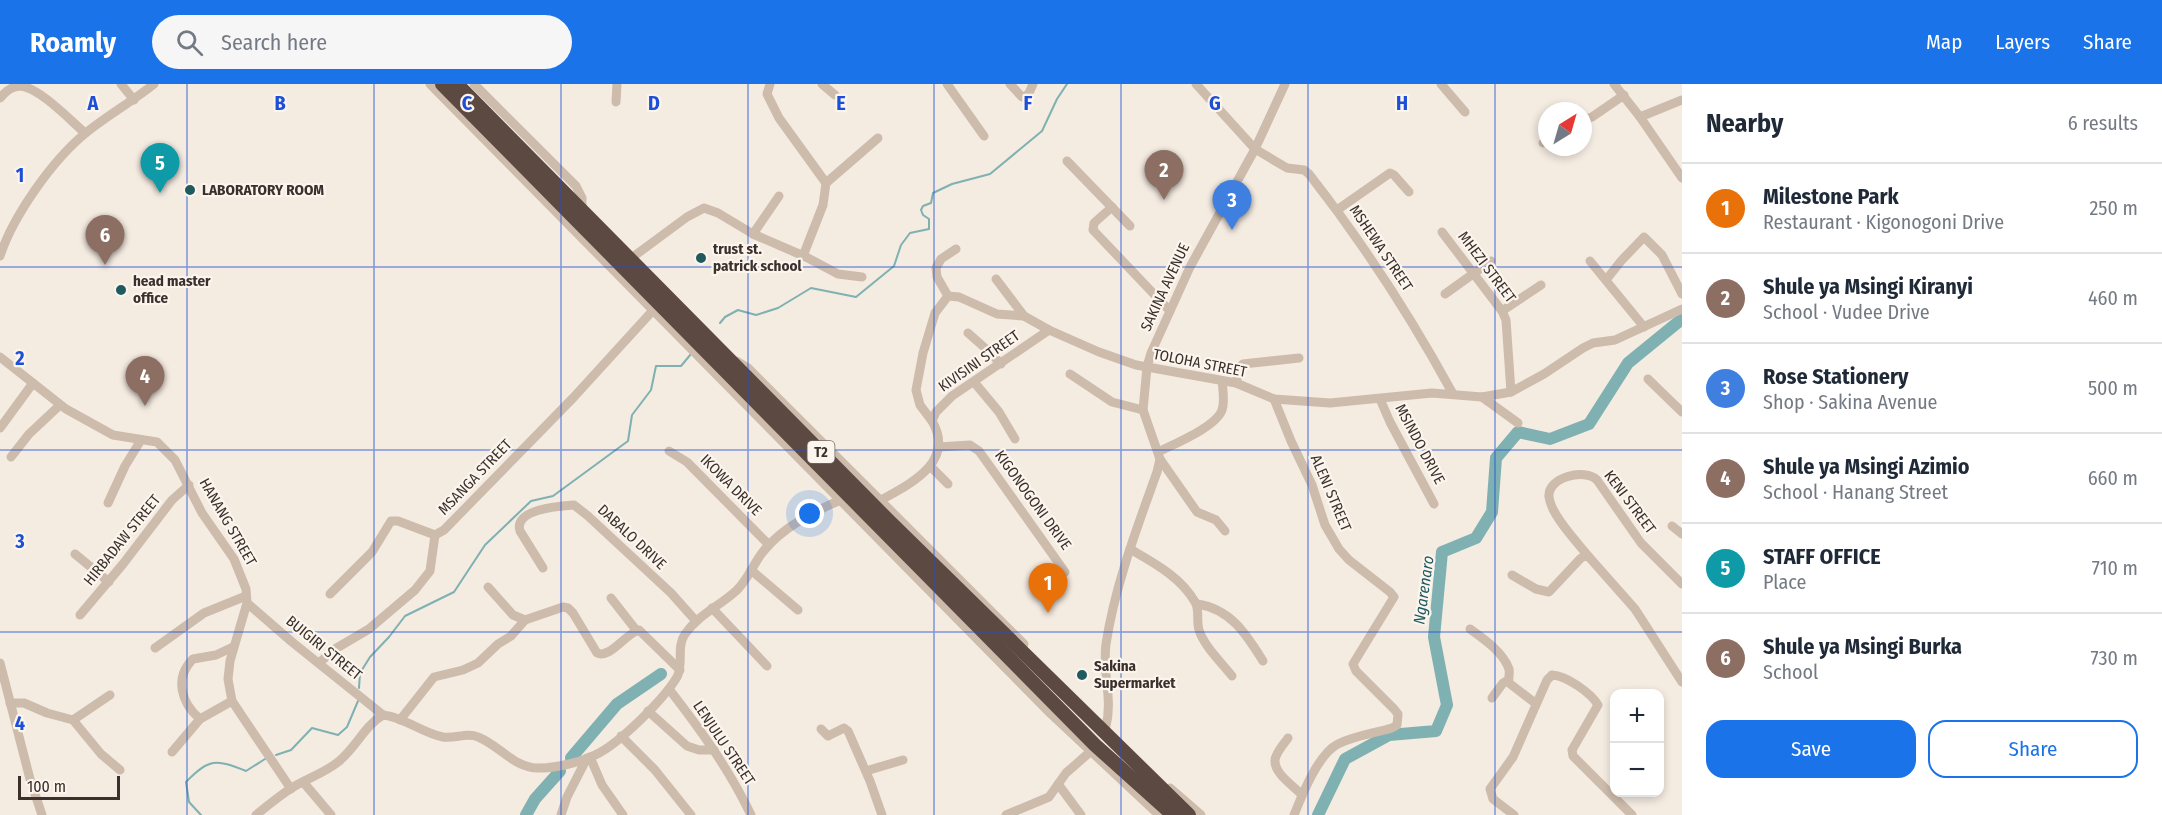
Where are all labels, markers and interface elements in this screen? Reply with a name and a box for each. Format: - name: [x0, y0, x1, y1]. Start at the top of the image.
- search box: [152, 15, 572, 69]
- text: Roamly: [30, 26, 116, 59]
- icon: search: [173, 26, 206, 59]
- text: Search here: [221, 29, 327, 56]
- text: Map: [1926, 29, 1962, 55]
- text: Layers: [1995, 29, 2050, 55]
- text: Share: [2083, 29, 2132, 55]
- text: A: [87, 91, 100, 115]
- text: B: [274, 91, 286, 115]
- text: C: [462, 91, 473, 115]
- text: D: [648, 91, 660, 115]
- text: E: [836, 91, 846, 115]
- text: F: [1024, 91, 1033, 115]
- text: G: [1209, 91, 1221, 115]
- text: H: [1396, 91, 1408, 115]
- north arrow: [1538, 102, 1592, 156]
- text: Nearby: [1706, 108, 1783, 139]
- text: 6 results: [2068, 111, 2138, 135]
- pin: 5: [140, 144, 180, 193]
- pin: 2: [1144, 150, 1184, 200]
- text: 1: [16, 163, 24, 187]
- pin: 3: [1212, 180, 1252, 230]
- place label: LABORATORY ROOM: [202, 181, 324, 199]
- marker: LABORATORY ROOM: [183, 183, 197, 197]
- text: Milestone Park: [1763, 183, 1899, 210]
- text: 1: [1721, 196, 1730, 220]
- text: 250 m: [2090, 196, 2138, 220]
- street label: MSHEWA STREET: [1346, 202, 1416, 294]
- text: Restaurant · Kigonogoni Drive: [1763, 210, 2004, 234]
- pin: 6: [86, 216, 124, 265]
- street label: MHEZI STREET: [1454, 228, 1520, 306]
- place label: trust st. patrick school: [713, 240, 802, 275]
- street label: SAKINA AVENUE: [1137, 240, 1193, 334]
- marker: trust st. patrick school: [694, 251, 708, 265]
- place label: head master office: [133, 272, 211, 307]
- text: Shule ya Msingi Kiranyi: [1763, 273, 1973, 300]
- marker: head master office: [114, 283, 128, 297]
- text: 2: [1721, 286, 1730, 310]
- text: 460 m: [2088, 286, 2138, 310]
- text: School · Vudee Drive: [1763, 300, 1930, 324]
- street label: KIVISINI STREET: [935, 326, 1023, 396]
- street label: TOLOHA STREET: [1152, 345, 1248, 381]
- text: 2: [14, 346, 25, 370]
- pin: 4: [126, 356, 164, 406]
- text: Rose Stationery: [1763, 363, 1908, 390]
- text: 3: [1721, 376, 1730, 400]
- text: 500 m: [2088, 376, 2138, 400]
- text: Shop · Sakina Avenue: [1763, 390, 1937, 414]
- street label: MSINDO DRIVE: [1391, 401, 1449, 487]
- street label: MSANGA STREET: [434, 435, 516, 519]
- road number: T2: [808, 441, 834, 463]
- street label: KIGONOGONI DRIVE: [991, 447, 1075, 553]
- street label: IKOWA DRIVE: [697, 451, 765, 519]
- street label: ALENI STREET: [1307, 452, 1355, 534]
- text: Shule ya Msingi Azimio: [1763, 453, 1970, 480]
- text: 4: [1720, 466, 1731, 490]
- text: 660 m: [2088, 466, 2138, 490]
- street label: KENI STREET: [1600, 467, 1660, 537]
- street label: HANANG STREET: [196, 475, 260, 569]
- text: School · Hanang Street: [1763, 480, 1948, 504]
- street label: HIRBADAW STREET: [80, 491, 164, 589]
- your location: [795, 499, 824, 528]
- street label: DABALO DRIVE: [594, 501, 670, 573]
- text: 3: [14, 529, 25, 553]
- text: STAFF OFFICE: [1763, 543, 1881, 570]
- water label: Ngarenaro: [1409, 554, 1438, 626]
- text: 5: [1721, 556, 1730, 580]
- text: 710 m: [2092, 556, 2138, 580]
- pin: 1: [1028, 564, 1068, 613]
- text: Place: [1763, 570, 1806, 594]
- street label: BUIGIRI STREET: [282, 612, 366, 684]
- text: Shule ya Msingi Burka: [1763, 633, 1962, 660]
- text: 6: [1720, 646, 1731, 670]
- text: 730 m: [2091, 646, 2138, 670]
- place label: Sakina Supermarket: [1094, 657, 1176, 692]
- text: School: [1763, 660, 1818, 684]
- marker: Sakina Supermarket: [1075, 668, 1089, 682]
- map controls: [1610, 689, 1664, 797]
- button: +: [1610, 689, 1664, 743]
- street label: LENJULU STREET: [689, 698, 759, 789]
- text: 4: [15, 711, 25, 735]
- button: Save: [1706, 720, 1916, 778]
- button: Share: [1928, 720, 2138, 778]
- button: −: [1610, 743, 1664, 797]
- scale bar: [18, 773, 120, 800]
- text: 100 m: [27, 777, 66, 796]

